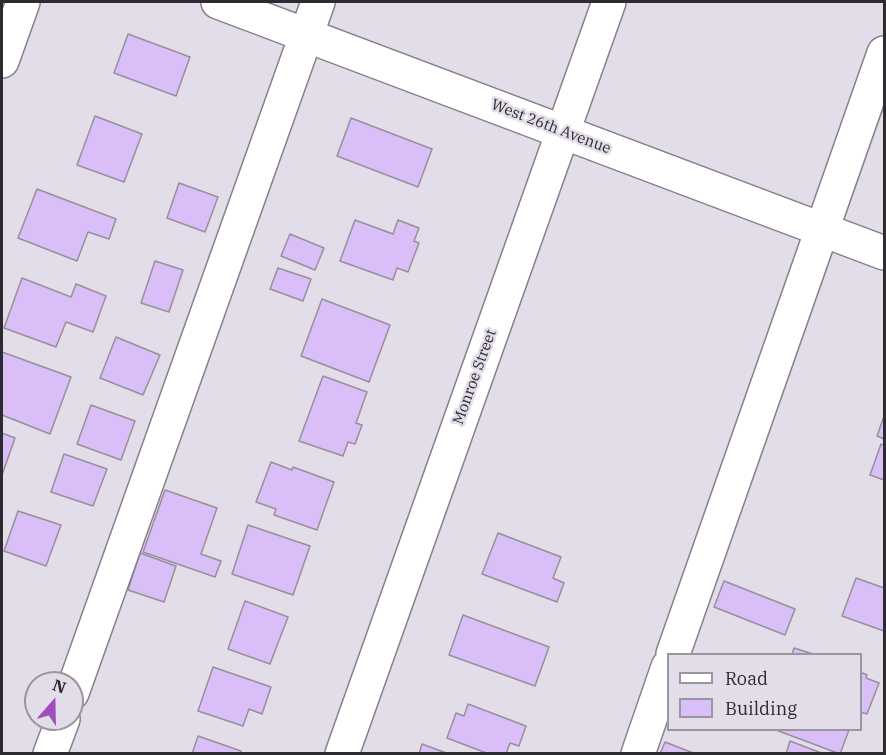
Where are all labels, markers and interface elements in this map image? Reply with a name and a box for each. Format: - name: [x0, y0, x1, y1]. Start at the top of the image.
- street label: West 26th Avenue: [489, 96, 613, 158]
- street label: Monroe Street: [449, 327, 501, 427]
- legend: [667, 653, 862, 731]
- text: Road: [725, 667, 768, 690]
- north arrow: [24, 671, 84, 731]
- text: N: [50, 674, 69, 698]
- text: Building: [725, 697, 797, 720]

